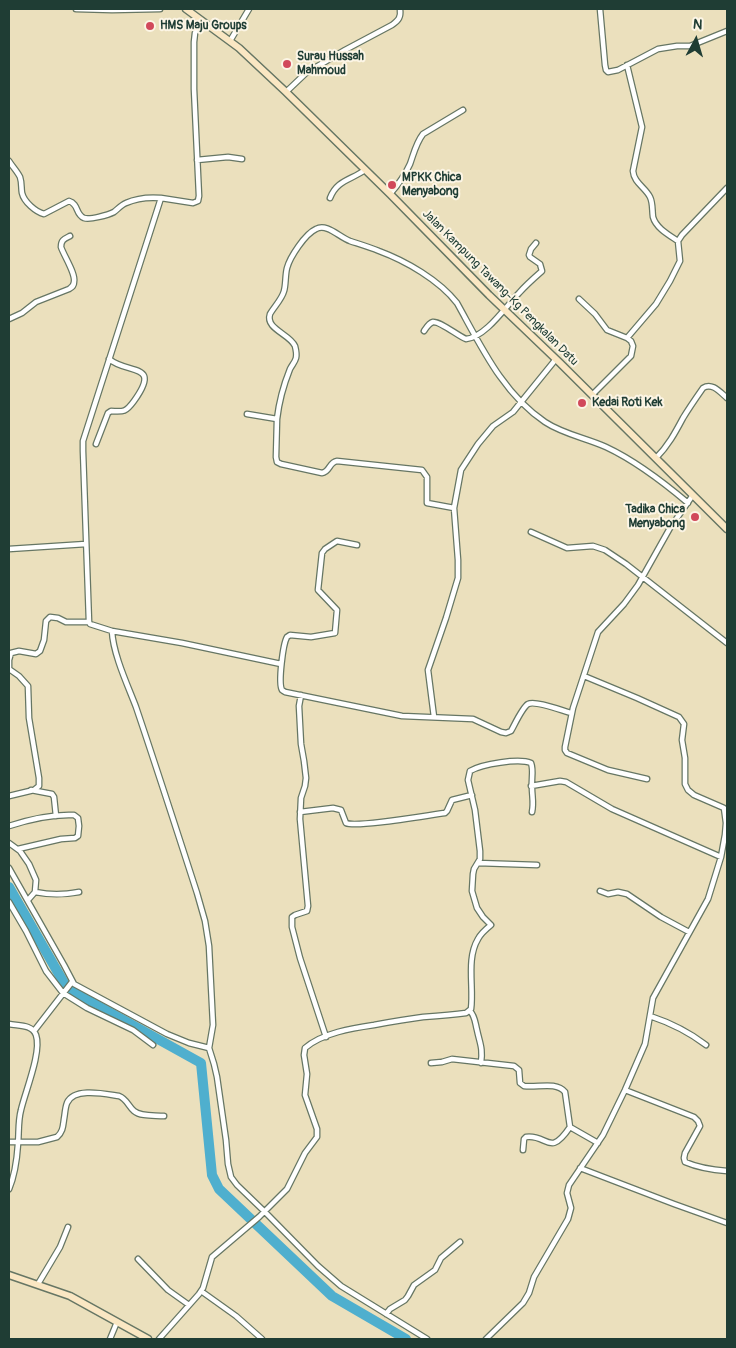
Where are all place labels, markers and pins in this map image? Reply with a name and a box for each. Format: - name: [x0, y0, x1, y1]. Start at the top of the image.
- place label: HMS Maju Groups: [160, 19, 247, 33]
- marker: HMS Maju Groups: [144, 20, 156, 32]
- place label: Surau Hussah Mahmoud: [297, 50, 364, 78]
- marker: Surau Hussah Mahmoud: [281, 58, 293, 70]
- place label: MPKK Chica Menyabong: [402, 171, 461, 199]
- marker: MPKK Chica Menyabong: [386, 179, 398, 191]
- place label: Kedai Roti Kek: [592, 396, 662, 410]
- marker: Kedai Roti Kek: [576, 397, 588, 409]
- place label: Tadika Chica Menyabong: [625, 503, 685, 531]
- marker: Tadika Chica Menyabong: [689, 511, 701, 523]

